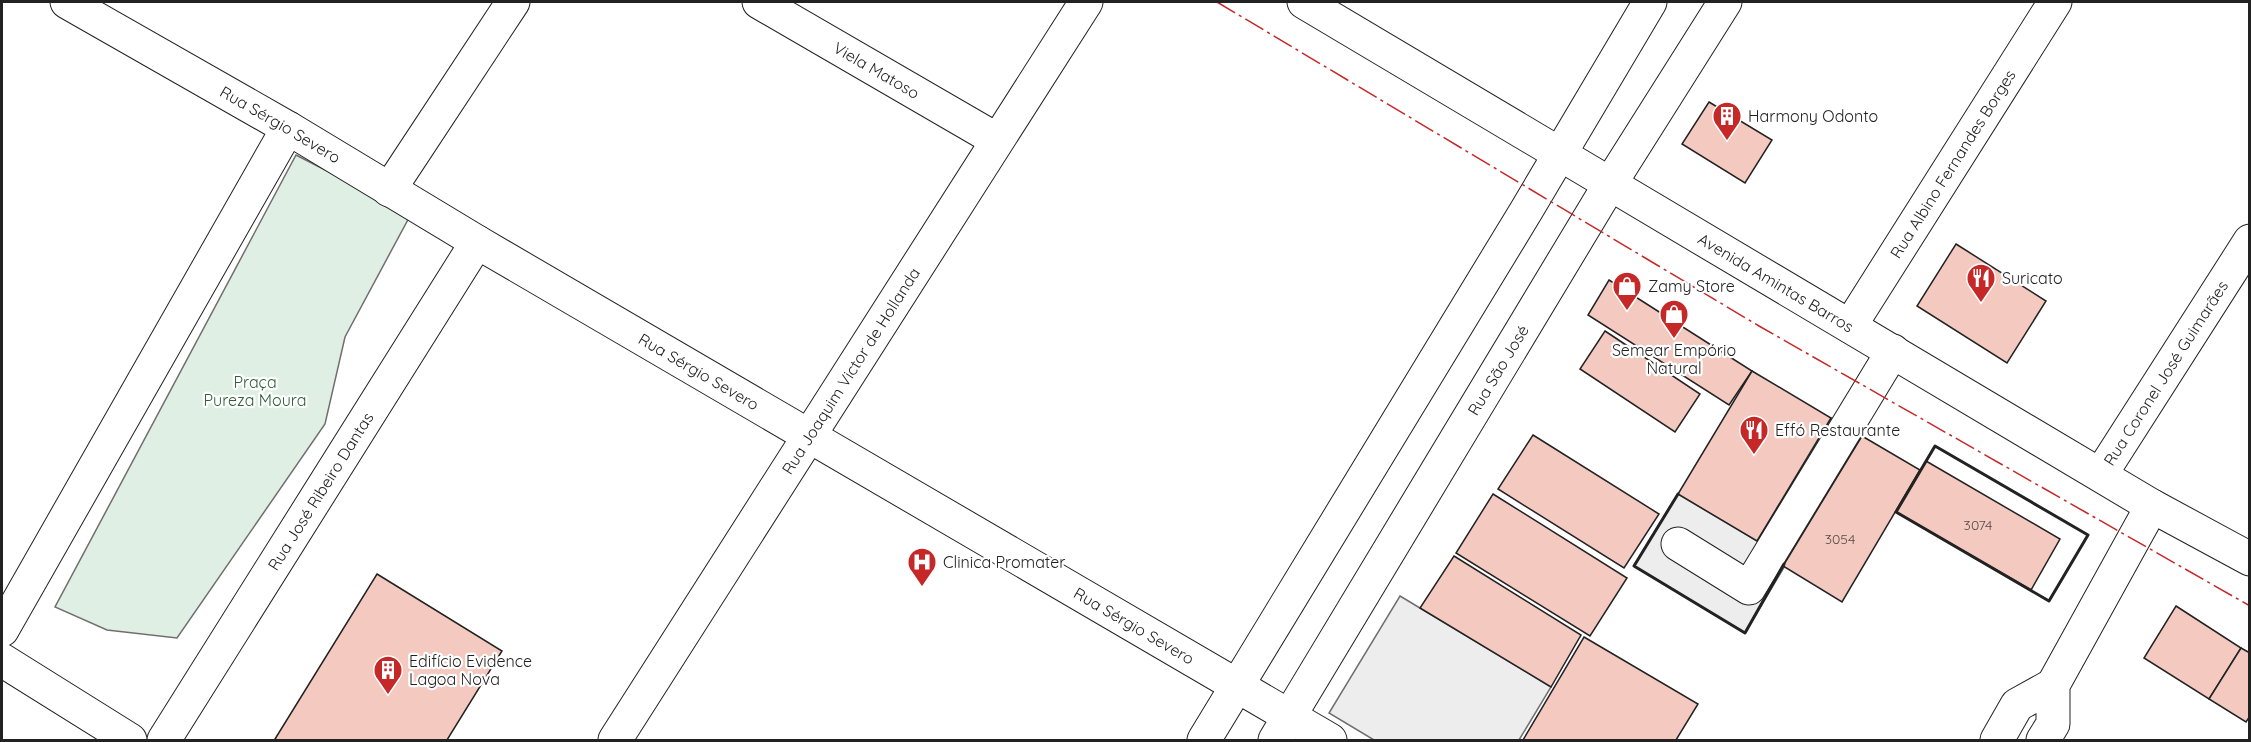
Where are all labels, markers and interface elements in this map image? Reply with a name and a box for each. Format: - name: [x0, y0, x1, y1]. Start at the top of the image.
- street label: Viela Matoso: [830, 37, 923, 103]
- street label: Rua Albino Fernandes Borges: [1886, 66, 2020, 262]
- street label: Rua Sérgio Severo: [217, 81, 344, 167]
- building icon: Harmony Odonto: [1711, 100, 1743, 142]
- place label: Harmony Odonto: [1748, 106, 1878, 126]
- street label: Avenida Amintas Barros: [1694, 228, 1857, 337]
- restaurant icon: Suricato: [1965, 262, 1997, 304]
- street label: Rua Joaquim Victor de Hollanda: [777, 264, 924, 478]
- place label: Suricato: [2002, 268, 2063, 288]
- shop icon: Zamy Store: [1611, 270, 1643, 312]
- place label: Zamy Store: [1648, 276, 1735, 296]
- street label: Rua Coronel José Guimarães: [2099, 277, 2232, 469]
- shop icon: Semear Empório Natural: [1658, 298, 1690, 340]
- street label: Rua São José: [1463, 321, 1533, 419]
- street label: Rua Sérgio Severo: [635, 329, 763, 414]
- place label: Semear Empório Natural: [1612, 340, 1736, 378]
- park label: Praça Pureza Moura: [204, 372, 306, 410]
- street label: Rua José Ribeiro Dantas: [263, 408, 378, 574]
- restaurant icon: Effó Restaurante: [1738, 414, 1770, 456]
- place label: Effó Restaurante: [1775, 420, 1900, 440]
- house number: 3074: [1964, 516, 1992, 534]
- house number: 3054: [1825, 530, 1855, 548]
- hospital icon: Clinica Promater: [906, 546, 938, 588]
- place label: Clinica Promater: [943, 552, 1065, 572]
- street label: Rua Sérgio Severo: [1070, 583, 1198, 669]
- place label: Edifício Evidence Lagoa Nova: [409, 651, 532, 689]
- building icon: Edifício Evidence Lagoa Nova: [372, 654, 404, 696]

